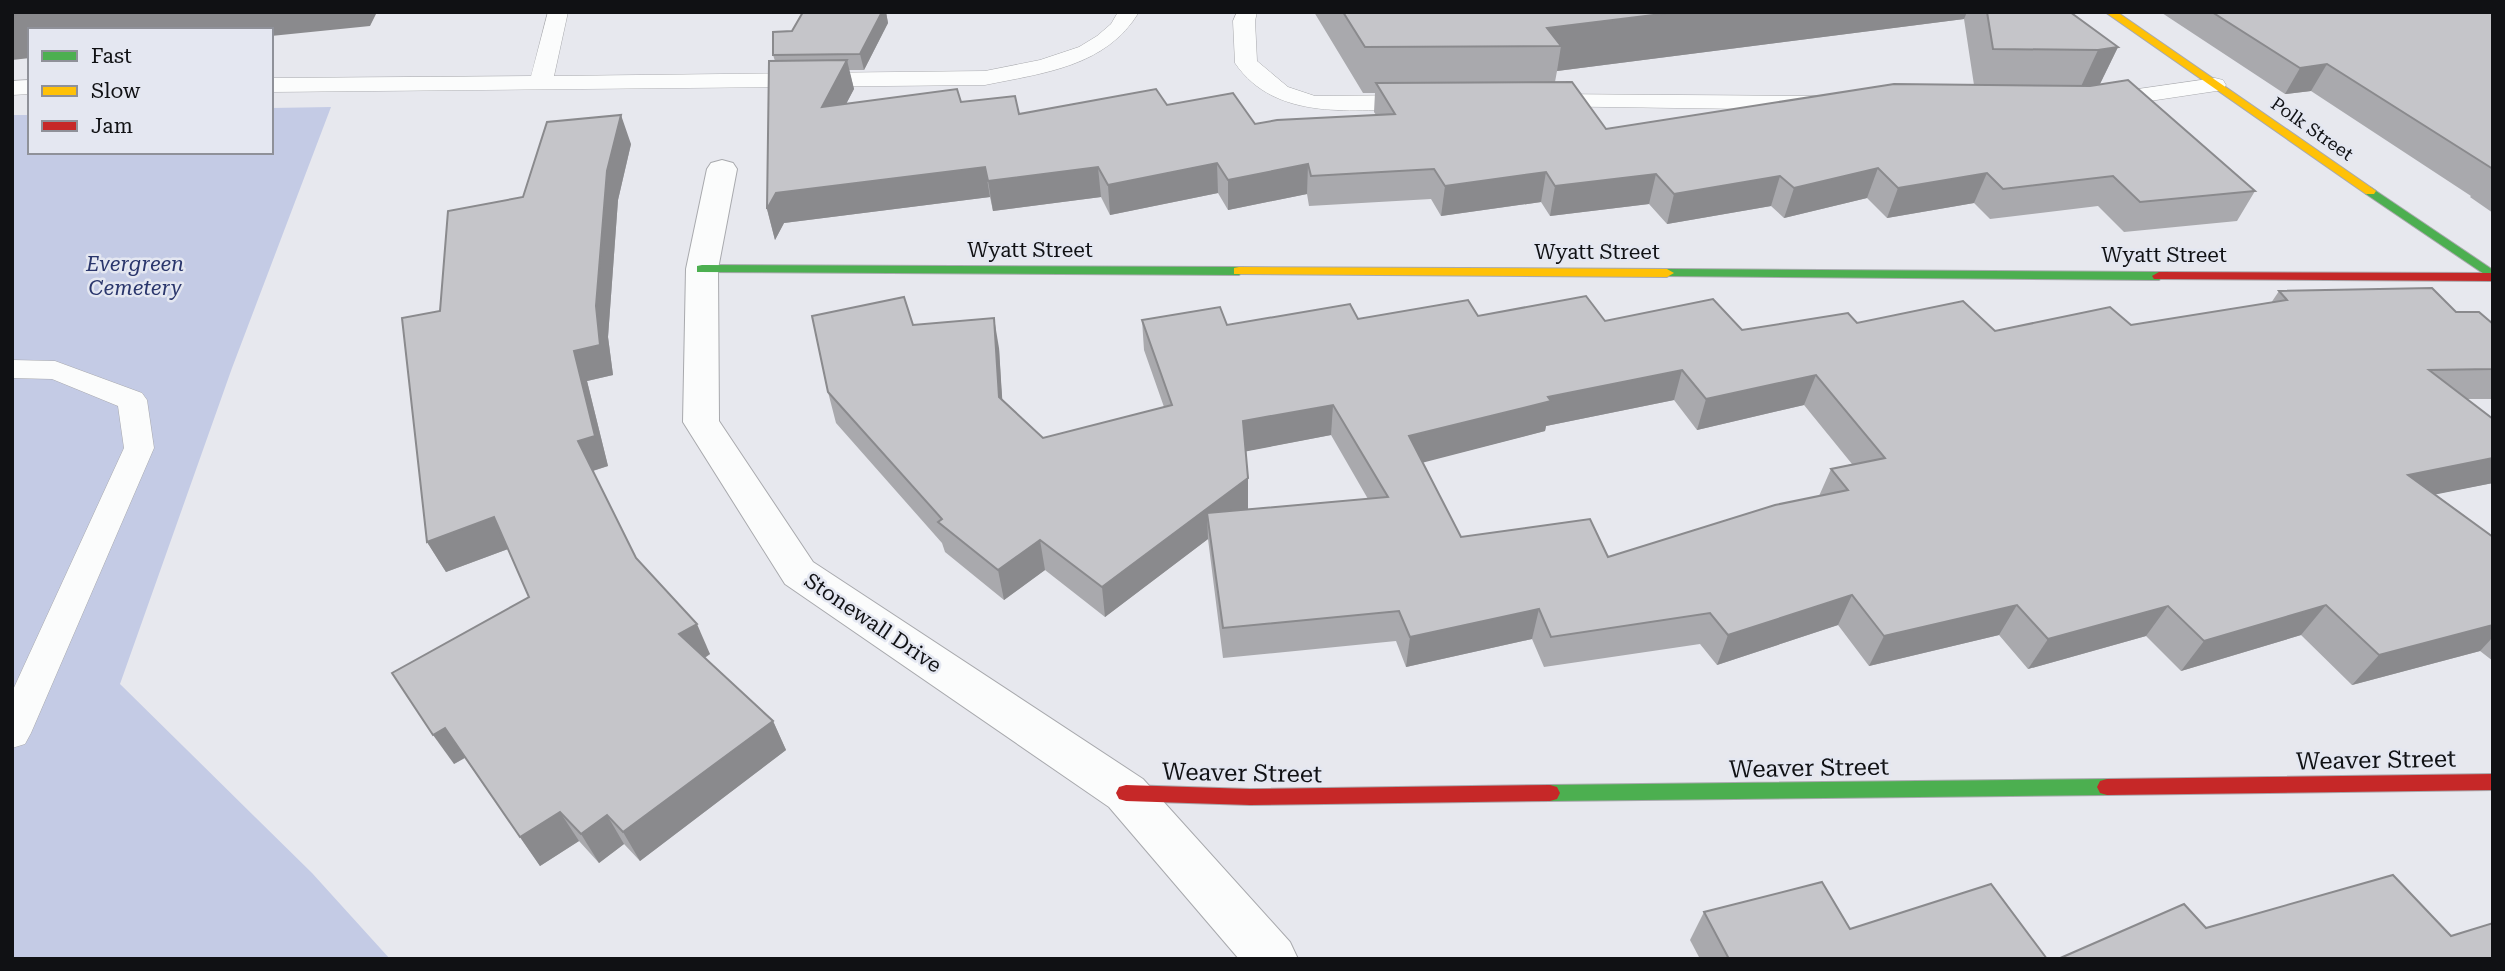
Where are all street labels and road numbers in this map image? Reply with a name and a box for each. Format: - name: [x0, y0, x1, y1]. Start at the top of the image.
- street label: Polk Street: [2267, 93, 2358, 165]
- street label: Wyatt Street: [967, 238, 1093, 262]
- street label: Wyatt Street: [1534, 240, 1660, 264]
- street label: Wyatt Street: [2101, 243, 2227, 267]
- street label: Stonewall Drive: [800, 568, 946, 678]
- street label: Weaver Street: [2296, 745, 2456, 775]
- street label: Weaver Street: [1729, 753, 1889, 783]
- street label: Weaver Street: [1162, 758, 1322, 788]

